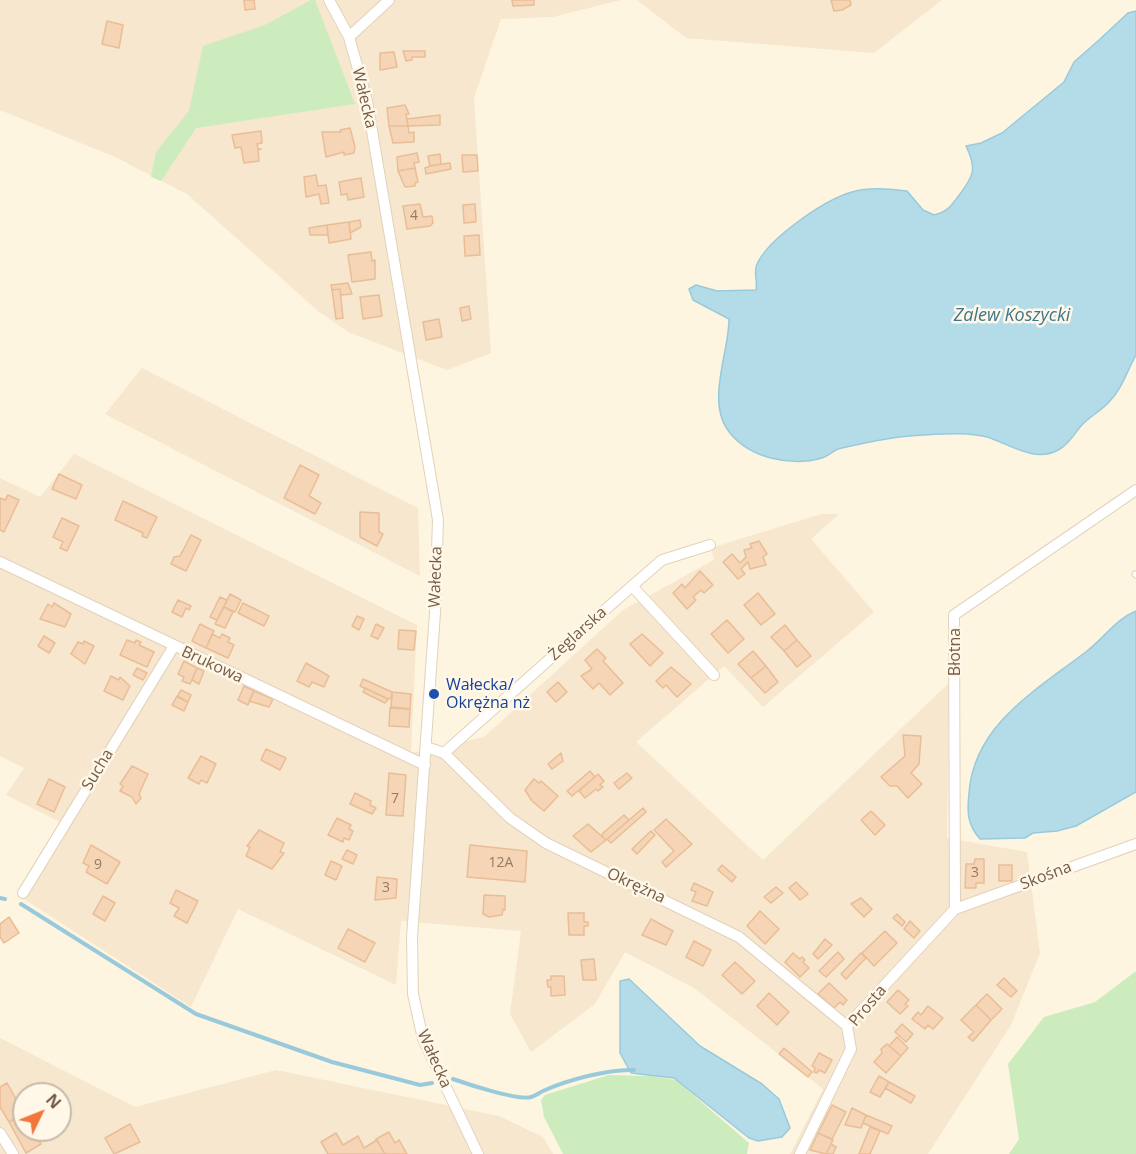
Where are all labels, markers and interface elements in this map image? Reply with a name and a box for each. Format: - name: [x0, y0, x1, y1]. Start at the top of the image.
- street label: Wałecka: [348, 66, 380, 130]
- house number: 4: [410, 208, 418, 224]
- water label: Zalew Koszycki: [954, 305, 1070, 327]
- street label: Wałecka: [425, 546, 447, 608]
- street label: Żeglarska: [545, 603, 611, 665]
- street label: Błotna: [945, 628, 965, 676]
- street label: Brukowa: [178, 642, 246, 688]
- place label: Wałecka/ Okrężna nż: [446, 675, 530, 713]
- marker: Wałecka/ Okrężna nż: [427, 687, 441, 701]
- street label: Sucha: [78, 746, 118, 794]
- house number: 7: [391, 791, 399, 807]
- house number: 12A: [489, 855, 513, 871]
- house number: 9: [94, 857, 102, 873]
- street label: Skośna: [1018, 858, 1074, 894]
- street label: Okrężna: [604, 864, 668, 908]
- house number: 3: [971, 865, 979, 881]
- house number: 3: [382, 880, 390, 896]
- street label: Prosta: [845, 981, 891, 1031]
- street label: Wałecka: [413, 1027, 455, 1091]
- north arrow: [12, 1082, 72, 1142]
- text: N: [41, 1089, 66, 1113]

